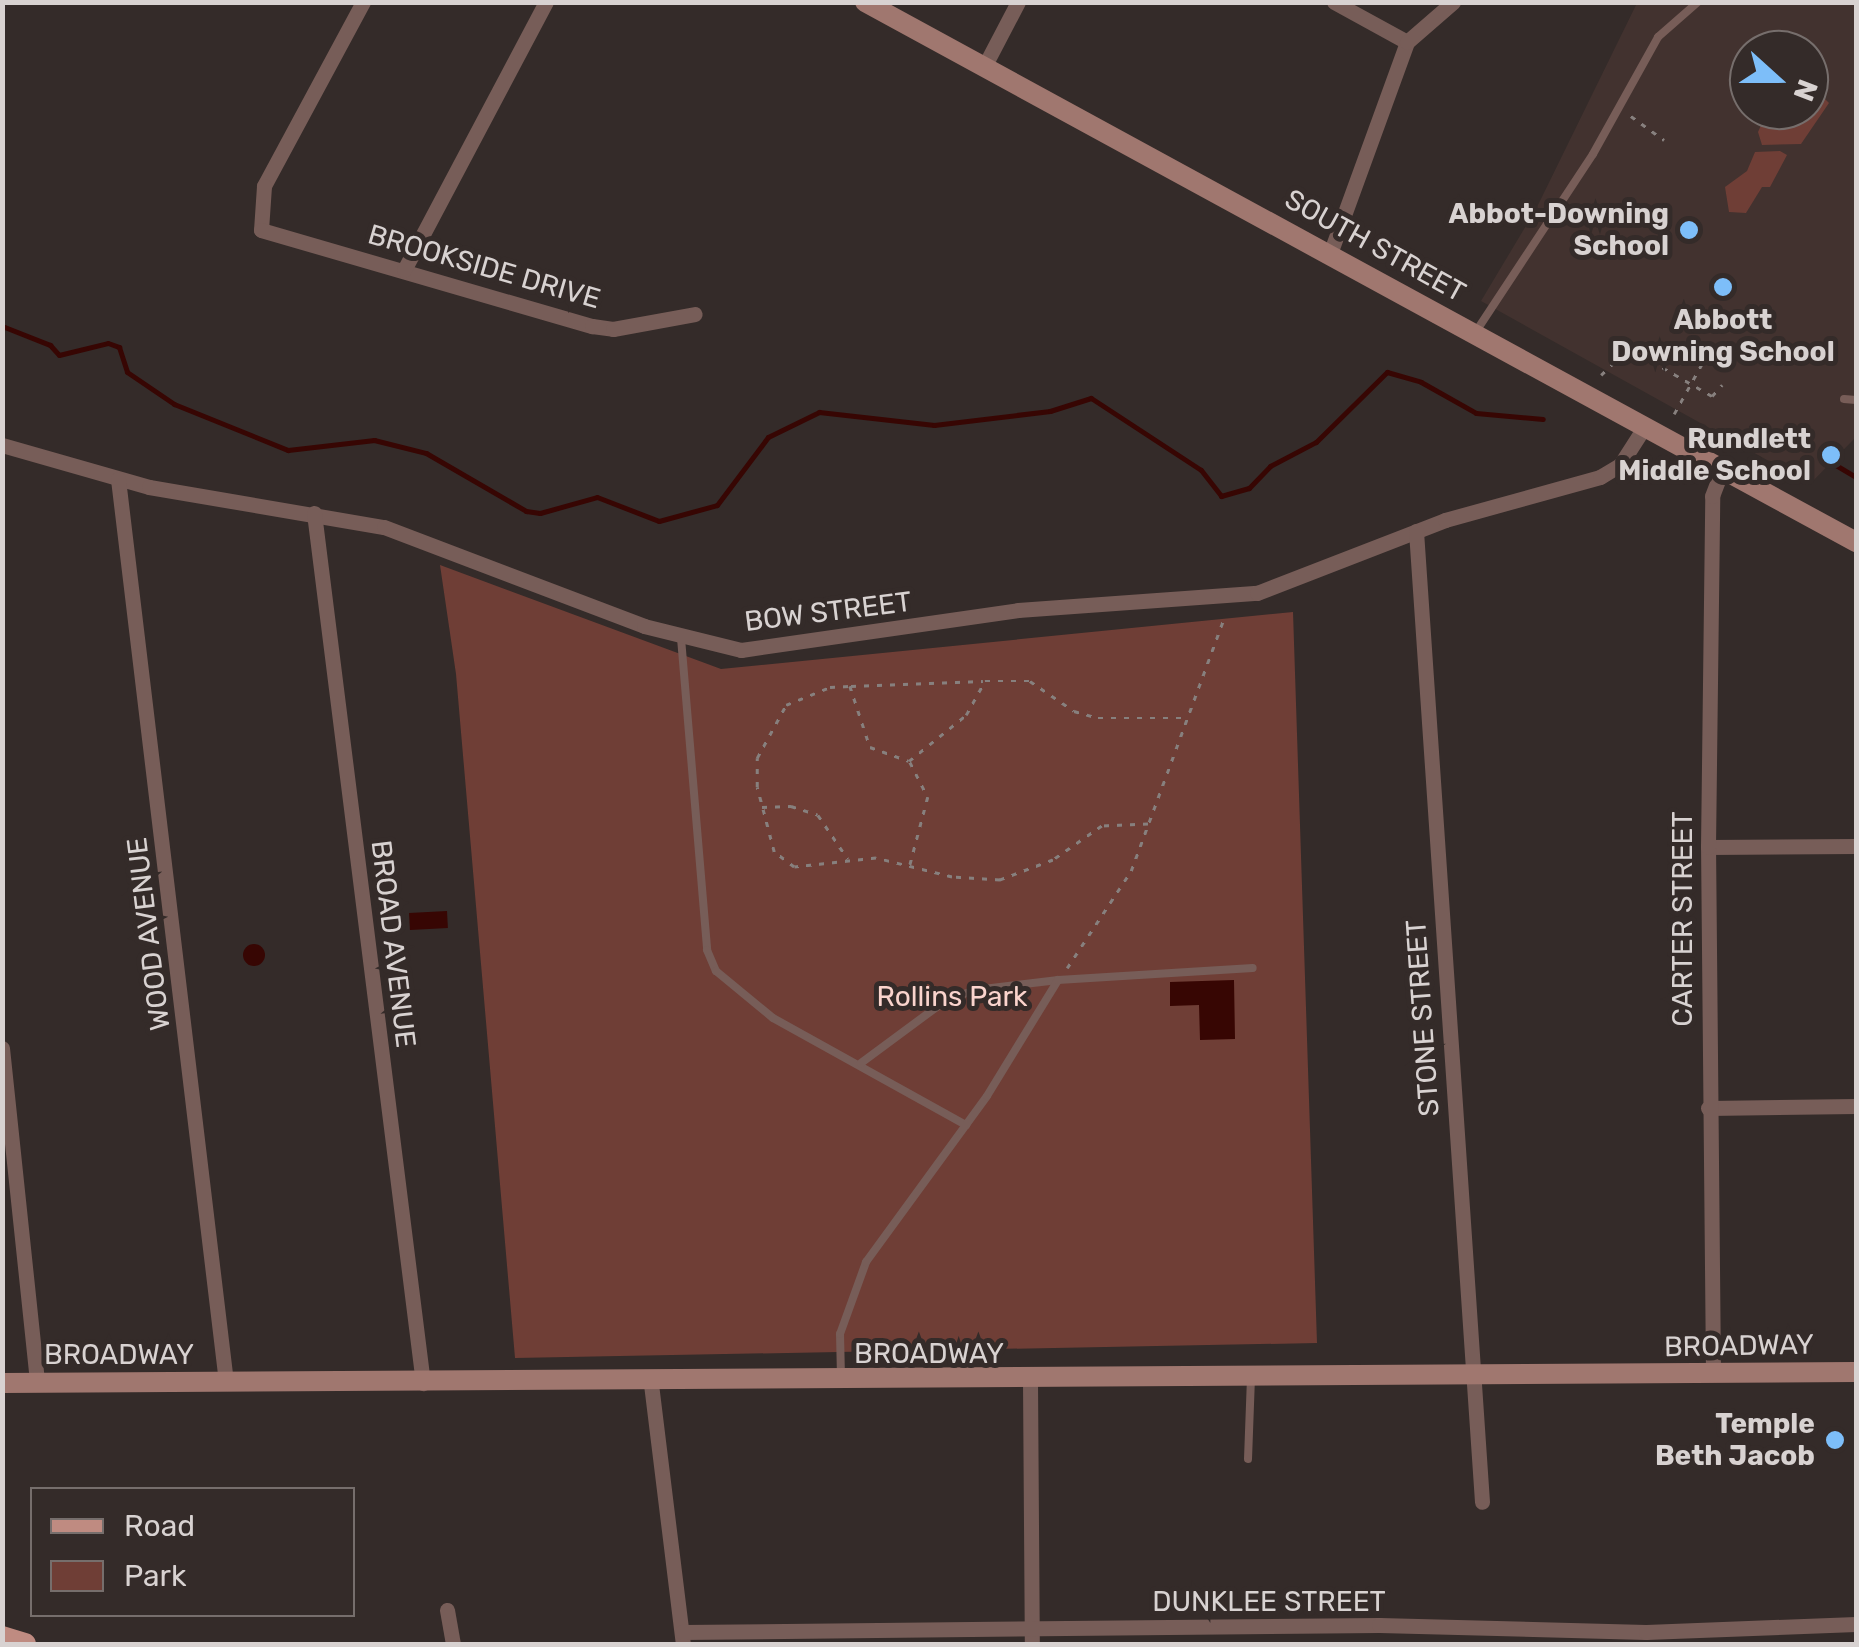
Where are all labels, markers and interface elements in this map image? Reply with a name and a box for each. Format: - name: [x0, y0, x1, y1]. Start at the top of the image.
- north arrow: [1729, 30, 1829, 130]
- text: N: [1787, 75, 1825, 106]
- street label: SOUTH STREET: [1279, 183, 1471, 309]
- place label: Abbot-Downing School: [1448, 197, 1669, 263]
- street label: BROOKSIDE DRIVE: [364, 218, 604, 316]
- marker: Abbot-Downing School: [1678, 219, 1700, 241]
- marker: Abbott Downing School: [1712, 276, 1734, 298]
- place label: Abbott Downing School: [1611, 303, 1835, 369]
- place label: Rundlett Middle School: [1618, 422, 1811, 488]
- marker: Rundlett Middle School: [1820, 444, 1842, 466]
- street label: BOW STREET: [742, 585, 914, 639]
- street label: CARTER STREET: [1666, 811, 1700, 1027]
- street label: WOOD AVENUE: [120, 835, 178, 1033]
- street label: BROAD AVENUE: [364, 838, 422, 1050]
- street label: STONE STREET: [1399, 919, 1447, 1117]
- park label: Rollins Park: [877, 980, 1027, 1014]
- street label: BROADWAY: [1664, 1328, 1814, 1364]
- street label: BROADWAY: [854, 1337, 1004, 1371]
- street label: BROADWAY: [44, 1338, 194, 1372]
- place label: Temple Beth Jacob: [1655, 1407, 1815, 1473]
- marker: Temple Beth Jacob: [1824, 1429, 1846, 1451]
- legend: [30, 1487, 355, 1617]
- text: Road: [124, 1508, 195, 1544]
- text: Park: [124, 1558, 186, 1594]
- street label: DUNKLEE STREET: [1152, 1585, 1386, 1619]

